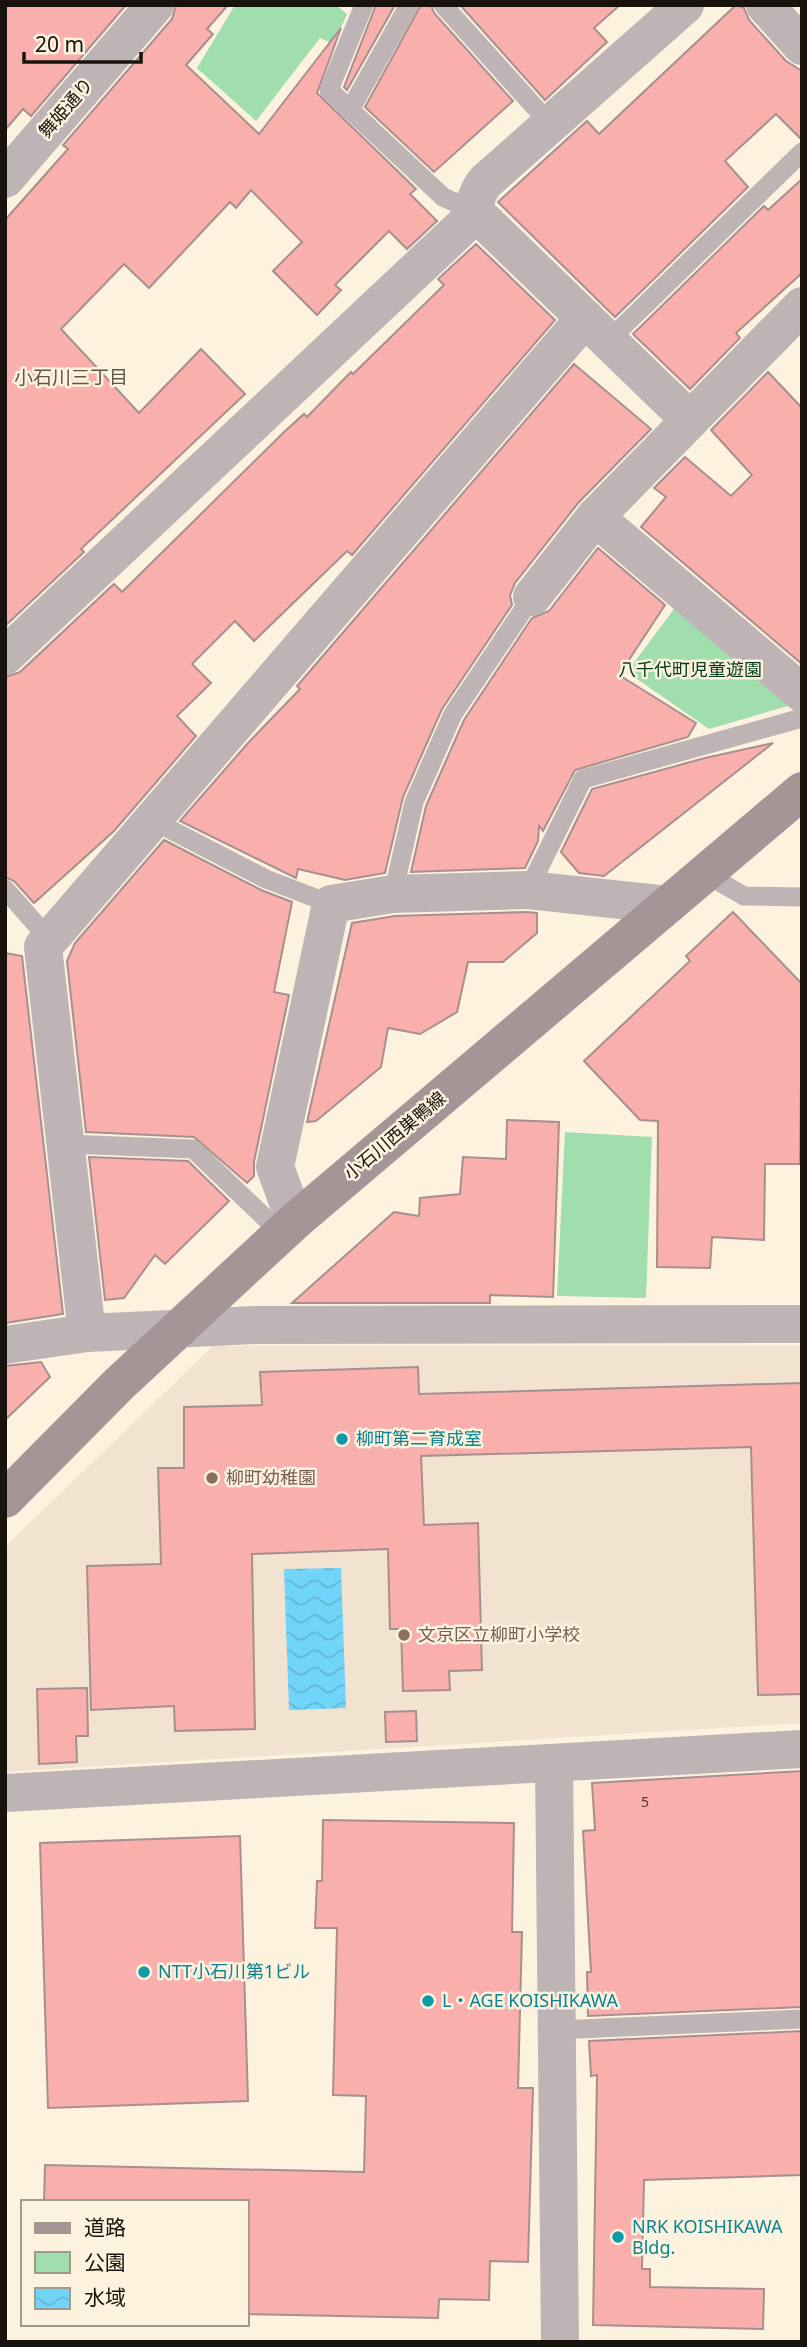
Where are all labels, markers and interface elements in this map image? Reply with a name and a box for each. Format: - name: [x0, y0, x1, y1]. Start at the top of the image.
- scale bar: [24, 21, 142, 65]
- text: 20 m: [35, 30, 84, 58]
- street label: 舞姫通り: [33, 72, 98, 142]
- district label: 小石川三丁目: [14, 364, 128, 390]
- park label: 八千代町児童遊園: [618, 657, 762, 681]
- street label: 小石川西巣鴨線: [338, 1086, 450, 1185]
- place label: 柳町第二育成室: [356, 1426, 482, 1450]
- marker: 柳町第二育成室: [334, 1431, 350, 1447]
- place label: 柳町幼稚園: [226, 1465, 316, 1489]
- marker: 柳町幼稚園: [204, 1470, 220, 1486]
- place label: 文京区立柳町小学校: [418, 1622, 580, 1646]
- marker: 文京区立柳町小学校: [396, 1627, 412, 1643]
- house number: 5: [641, 1792, 649, 1811]
- place label: NTT小石川第1ビル: [158, 1959, 310, 1983]
- marker: NTT小石川第1ビル: [136, 1964, 152, 1980]
- place label: L・AGE KOISHIKAWA: [442, 1988, 619, 2012]
- marker: L・AGE KOISHIKAWA: [420, 1993, 436, 2009]
- legend: [21, 2200, 248, 2326]
- text: 道路: [84, 2213, 126, 2241]
- place label: NRK KOISHIKAWA Bldg.: [632, 2214, 783, 2259]
- marker: NRK KOISHIKAWA Bldg.: [610, 2229, 626, 2245]
- text: 公園: [84, 2248, 126, 2276]
- text: 水域: [84, 2283, 126, 2311]

